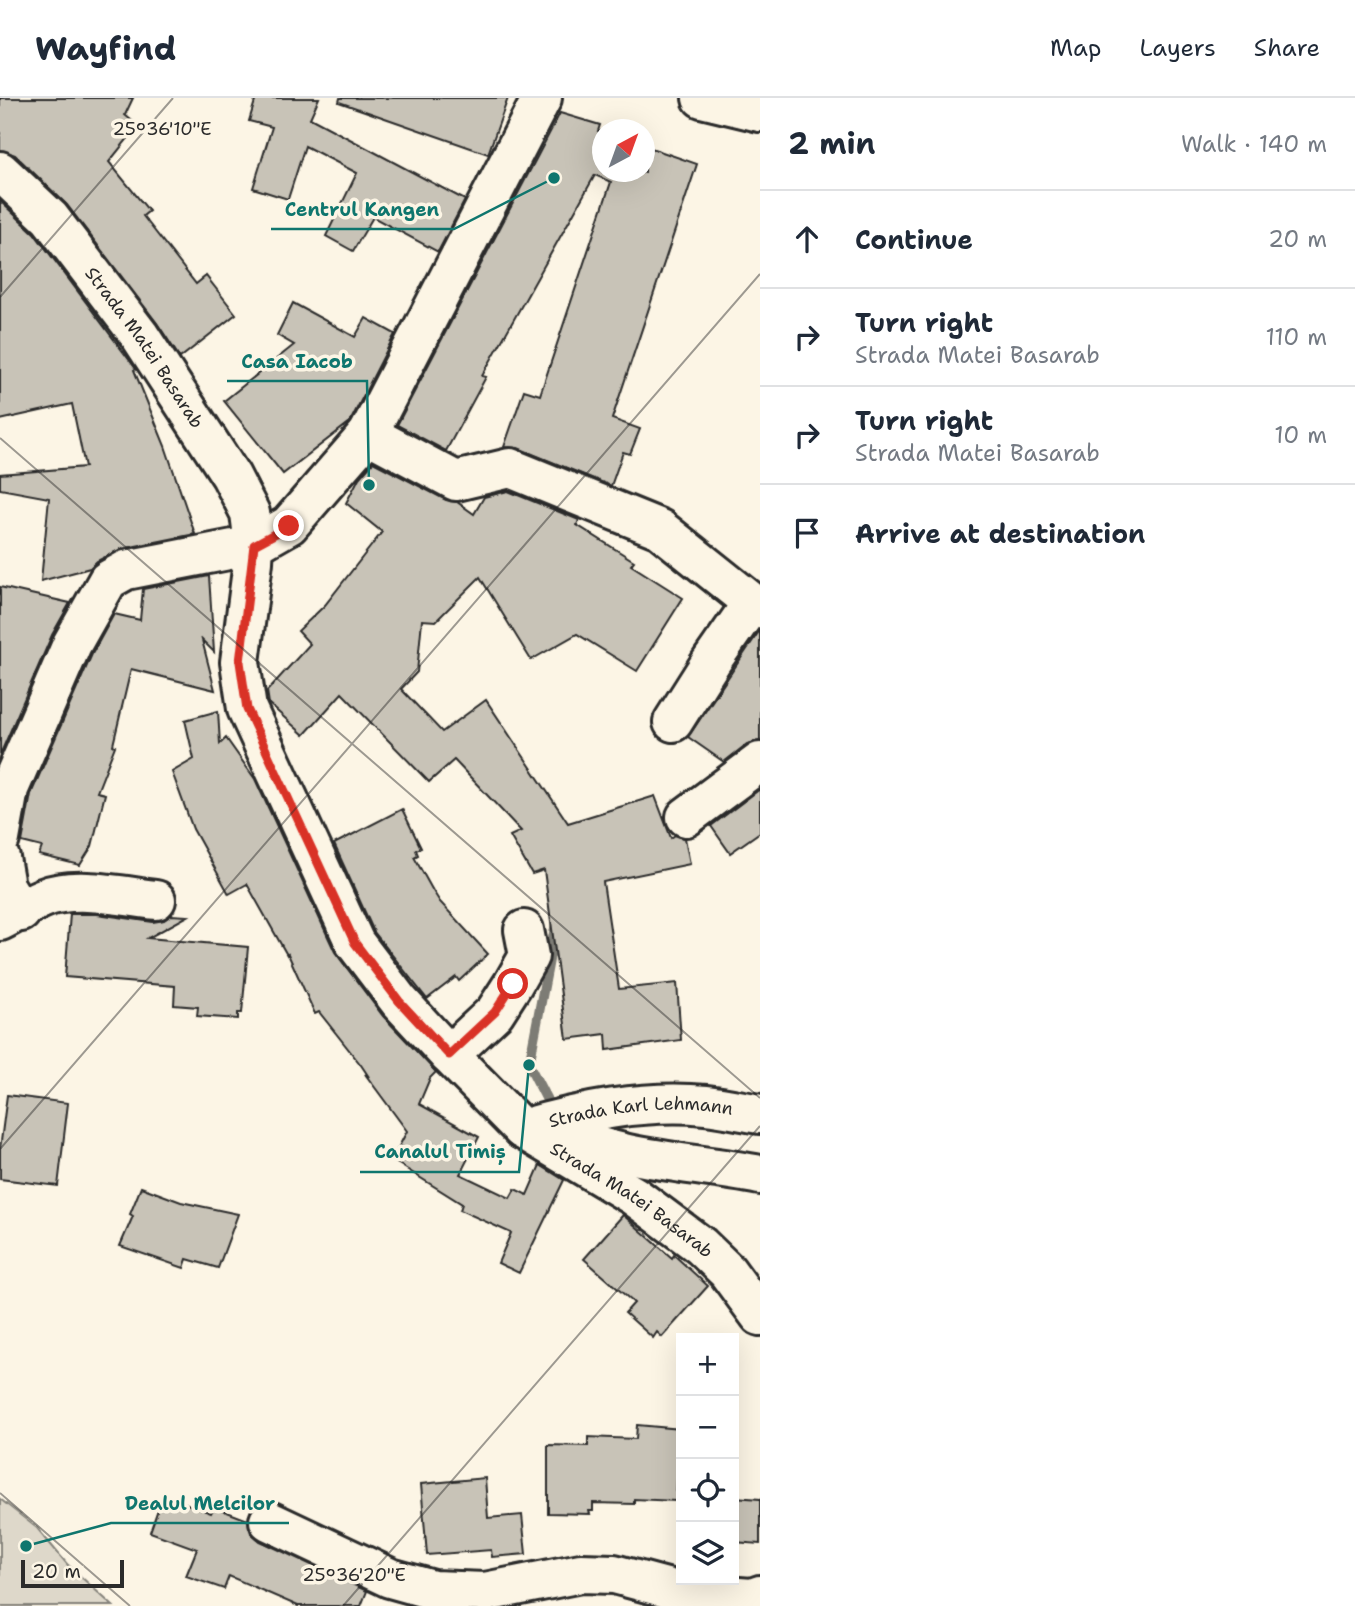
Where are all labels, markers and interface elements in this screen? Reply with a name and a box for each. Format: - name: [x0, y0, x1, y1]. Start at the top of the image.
- text: Wayfind: [35, 26, 176, 71]
- text: Map: [1050, 32, 1101, 64]
- text: Layers: [1139, 32, 1216, 64]
- text: Share: [1254, 32, 1320, 64]
- text: 25°36'10"E: [112, 117, 212, 141]
- north arrow: [592, 119, 655, 182]
- text: 2 min: [788, 123, 875, 164]
- text: Walk · 140 m: [1181, 129, 1327, 159]
- callout: Centrul Kangen: [271, 189, 454, 229]
- text: Centrul Kangen: [285, 197, 440, 222]
- icon: ahead: [788, 220, 826, 258]
- text: Continue: [855, 222, 973, 257]
- text: 20 m: [1268, 224, 1327, 254]
- street label: Strada Matei Basarab: [80, 262, 209, 433]
- text: Turn right: [855, 305, 993, 340]
- icon: right: [788, 318, 826, 356]
- text: 110 m: [1265, 322, 1327, 352]
- text: Strada Matei Basarab: [855, 340, 1100, 370]
- callout: Casa Iacob: [227, 341, 367, 381]
- text: Casa Iacob: [241, 349, 353, 374]
- text: Turn right: [855, 403, 993, 438]
- icon: right: [788, 416, 826, 454]
- text: 10 m: [1274, 420, 1327, 450]
- text: Strada Matei Basarab: [855, 438, 1100, 468]
- route end: [273, 510, 304, 541]
- icon: arrive: [788, 514, 826, 552]
- text: Arrive at destination: [855, 516, 1145, 551]
- route start: [497, 968, 528, 999]
- street label: Strada Karl Lehmann: [546, 1091, 735, 1133]
- callout: Canalul Timiș: [360, 1132, 519, 1172]
- street label: Strada Matei Basarab: [546, 1137, 718, 1263]
- text: Canalul Timiș: [374, 1139, 506, 1165]
- map controls: [676, 1333, 739, 1585]
- button: +: [676, 1333, 739, 1396]
- button: −: [676, 1396, 739, 1459]
- button: locate: [676, 1459, 739, 1522]
- callout: Dealul Melcilor: [111, 1483, 289, 1523]
- text: Dealul Melcilor: [125, 1491, 275, 1516]
- button: layers: [676, 1522, 739, 1585]
- scale bar: [21, 1557, 124, 1589]
- text: 20 m: [32, 1559, 81, 1584]
- text: 25°36'20"E: [302, 1563, 406, 1587]

